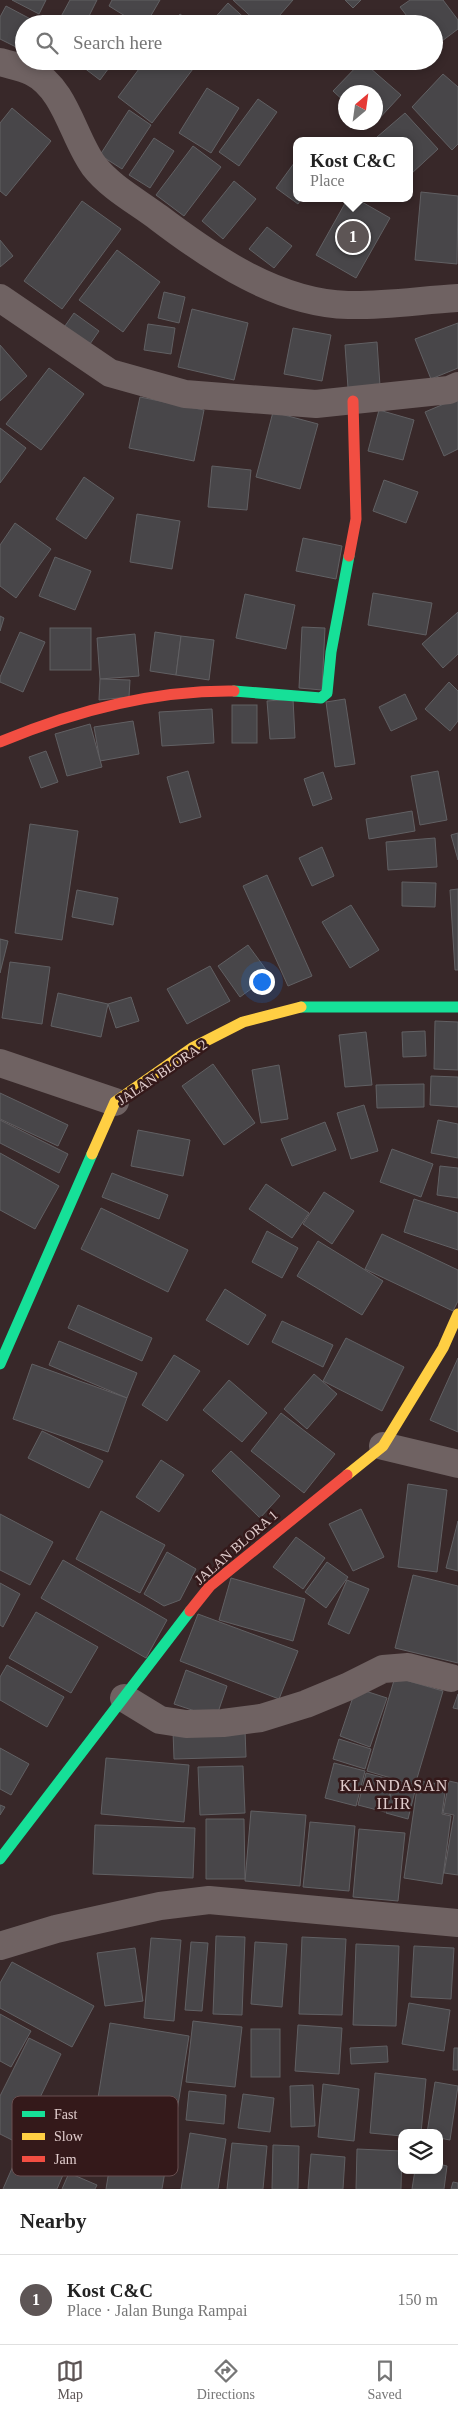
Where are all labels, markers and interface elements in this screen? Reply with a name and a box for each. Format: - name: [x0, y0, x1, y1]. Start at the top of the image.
- search box: [15, 15, 443, 70]
- icon: search: [33, 29, 61, 57]
- text: Search here: [73, 32, 162, 53]
- north arrow: [338, 85, 383, 130]
- popup: [293, 137, 413, 202]
- text: Kost C&C: [310, 150, 396, 171]
- text: Place: [310, 172, 345, 189]
- pin: 1: [337, 218, 369, 256]
- your location: [249, 969, 275, 995]
- street label: JALAN BLORA 2: [115, 1037, 210, 1108]
- street label: JALAN BLORA 1: [192, 1507, 281, 1587]
- district label: KLANDASAN ILIR: [340, 1777, 448, 1812]
- legend: [12, 2096, 178, 2176]
- text: Fast: [54, 2107, 77, 2122]
- text: Slow: [54, 2129, 84, 2144]
- map controls: [398, 2129, 443, 2174]
- button: layers: [398, 2129, 443, 2174]
- text: Jam: [54, 2152, 77, 2167]
- text: Nearby: [20, 2209, 87, 2233]
- text: Kost C&C: [67, 2280, 153, 2301]
- text: 1: [32, 2291, 40, 2308]
- text: 150 m: [398, 2291, 438, 2308]
- text: Place · Jalan Bunga Rampai: [67, 2302, 247, 2319]
- tab: Map: [56, 2357, 84, 2403]
- tab: Directions: [197, 2357, 255, 2403]
- tab: Saved: [368, 2357, 402, 2403]

